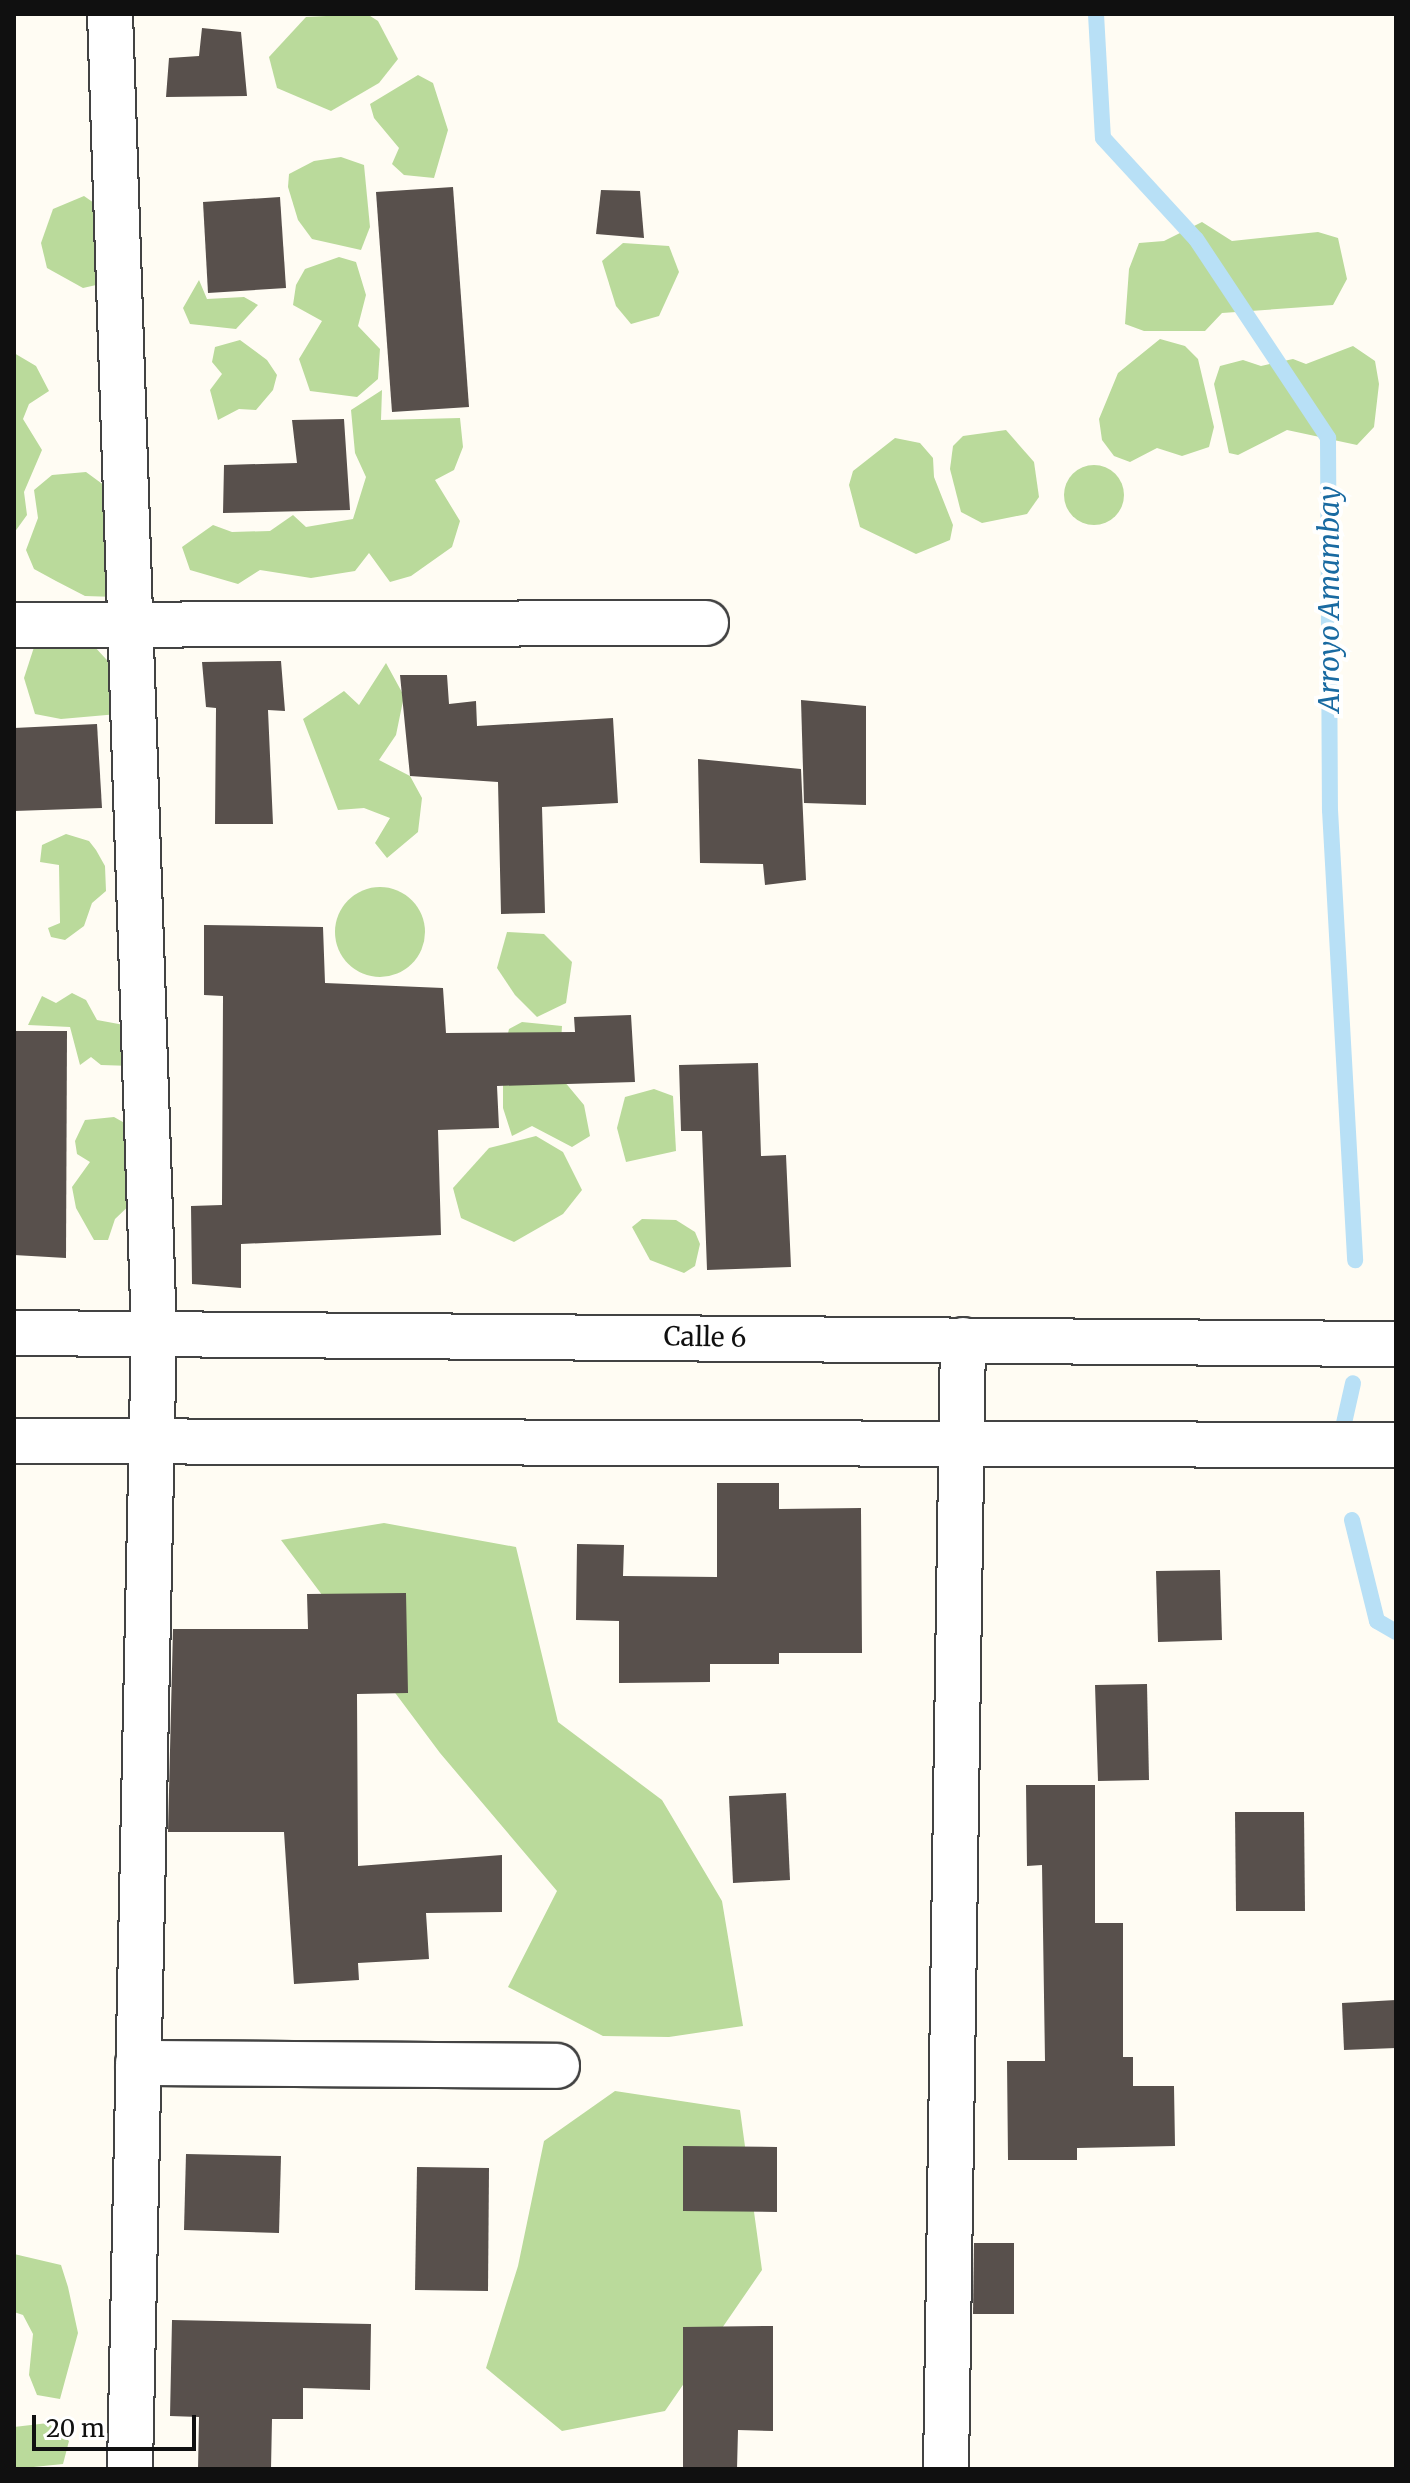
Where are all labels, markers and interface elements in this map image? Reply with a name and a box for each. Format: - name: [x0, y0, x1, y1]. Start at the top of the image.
- water label: Arroyo Amambay: [1312, 486, 1346, 712]
- street label: Calle 6: [663, 1321, 747, 1353]
- scale bar: [36, 2399, 200, 2449]
- text: 20 m: [46, 2413, 105, 2444]

